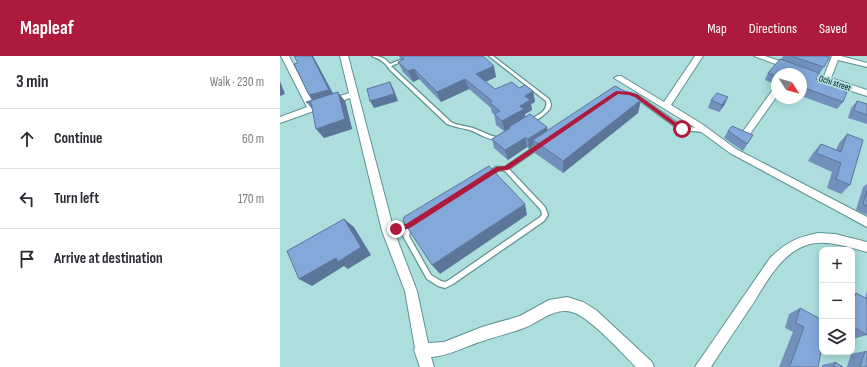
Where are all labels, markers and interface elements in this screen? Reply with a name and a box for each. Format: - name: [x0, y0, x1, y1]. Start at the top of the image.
- text: Mapleaf: [20, 17, 74, 40]
- text: Map: [707, 20, 727, 37]
- text: Directions: [749, 20, 797, 37]
- text: Saved: [819, 20, 847, 37]
- north arrow: [771, 68, 807, 104]
- text: 3 min: [16, 72, 49, 92]
- street label: Ochi street: [817, 73, 853, 94]
- text: Walk · 230 m: [210, 74, 264, 90]
- route start: [673, 120, 691, 138]
- icon: ahead: [16, 128, 38, 150]
- text: Continue: [54, 129, 103, 148]
- text: 60 m: [242, 131, 264, 147]
- icon: left: [16, 188, 38, 210]
- text: Turn left: [54, 189, 99, 208]
- text: 170 m: [238, 191, 264, 207]
- route end: [387, 220, 405, 238]
- map controls: [819, 247, 855, 355]
- button: +: [819, 247, 855, 283]
- icon: arrive: [16, 248, 38, 270]
- text: Arrive at destination: [54, 249, 163, 268]
- button: −: [819, 283, 855, 319]
- button: layers: [819, 319, 855, 355]

